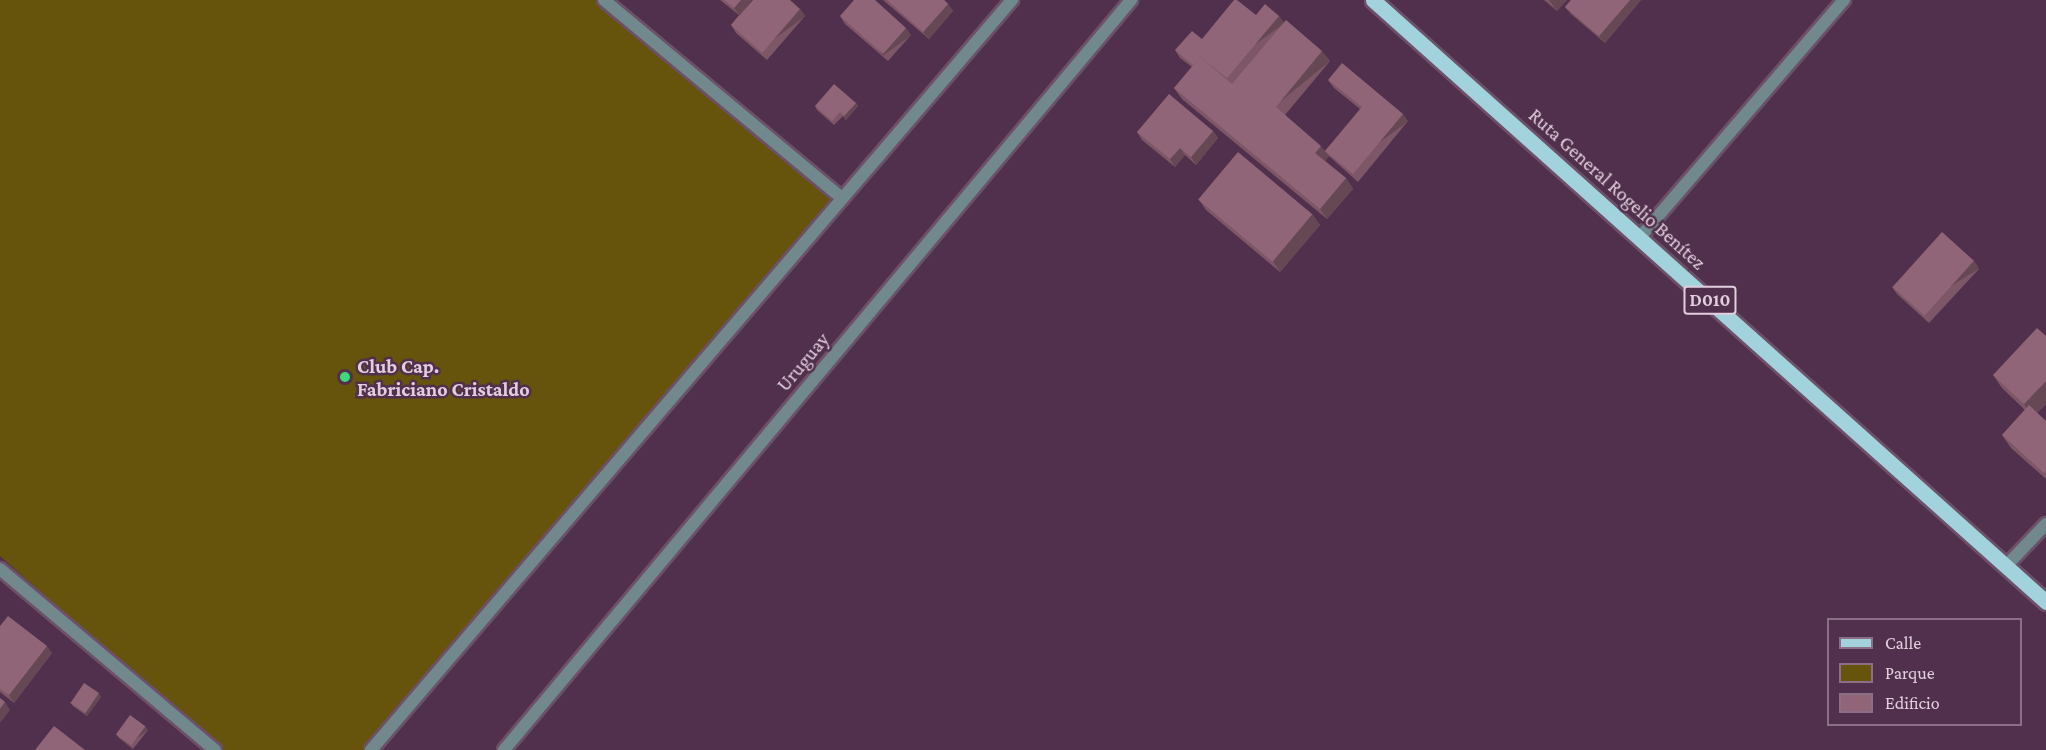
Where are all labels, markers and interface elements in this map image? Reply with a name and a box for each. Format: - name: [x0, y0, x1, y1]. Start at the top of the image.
- street label: Ruta General Rogelio Benítez: [1524, 103, 1710, 275]
- road number: D010: [1683, 285, 1737, 315]
- street label: Uruguay: [772, 328, 834, 396]
- place label: Club Cap. Fabriciano Cristaldo: [357, 354, 530, 401]
- marker: Club Cap. Fabriciano Cristaldo: [338, 370, 352, 384]
- legend: [1827, 618, 2022, 726]
- text: Calle: [1885, 633, 1921, 653]
- text: Parque: [1885, 663, 1935, 683]
- text: Edificio: [1885, 693, 1940, 713]

